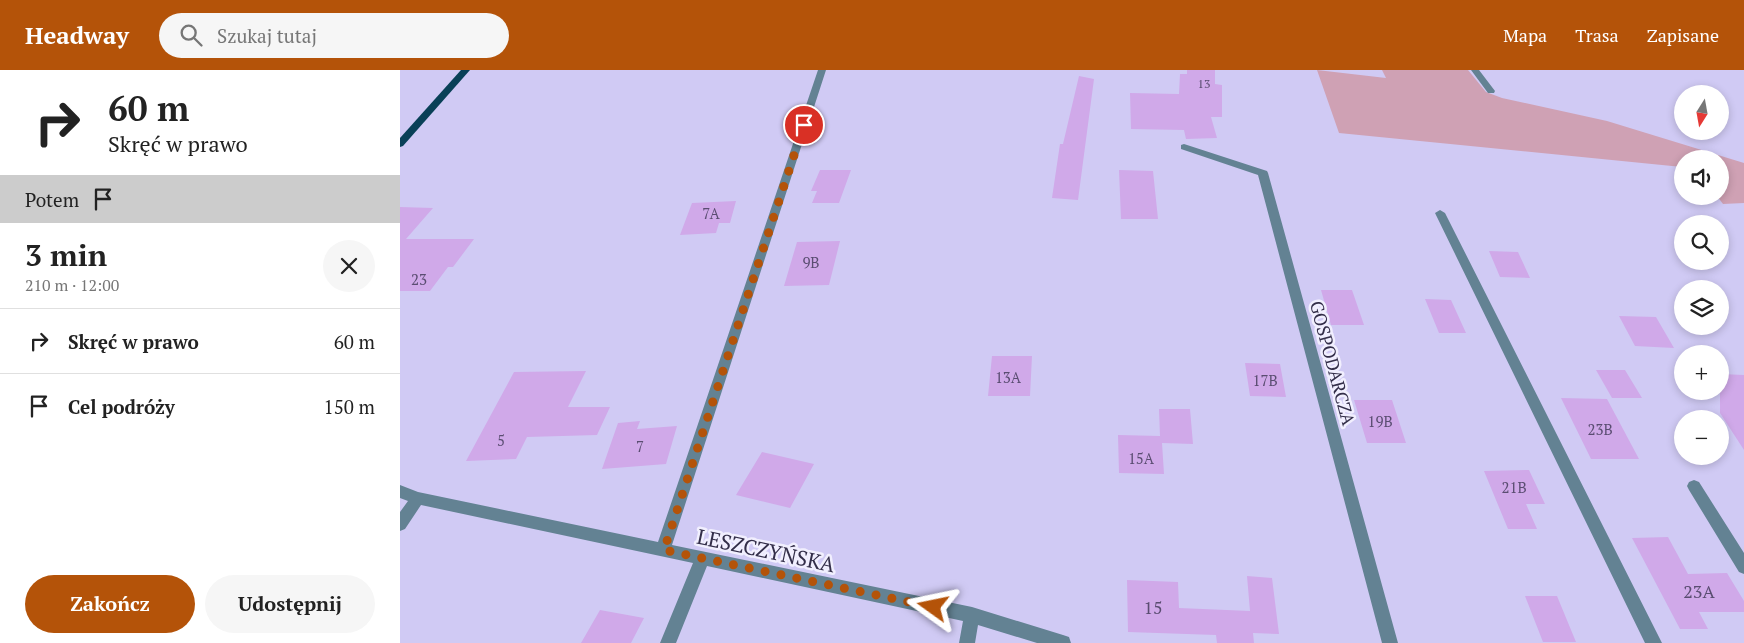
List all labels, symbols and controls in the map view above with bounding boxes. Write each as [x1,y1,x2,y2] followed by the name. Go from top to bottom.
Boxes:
[159,13,509,58] search box
[25,19,129,51] text: Headway
[177,21,205,49] icon: search
[217,23,317,48] text: Szukaj tutaj
[1503,23,1547,47] text: Mapa
[1575,23,1619,47] text: Trasa
[1647,23,1719,47] text: Zapisane
[1198,76,1210,91] house number: 13
[108,85,189,131] text: 60 m
[1674,85,1729,140] north arrow
[1674,85,1729,465] map controls
[25,90,90,155] icon: right
[783,104,825,146] pin
[790,111,818,139] icon: arrive
[108,129,248,158] text: Skręć w prawo
[1674,150,1729,205] button: sound
[89,185,117,213] icon: arrive
[25,187,79,212] text: Potem
[702,203,720,223] house number: 7A
[1674,215,1729,270] button: search
[25,235,107,275] text: 3 min
[323,240,375,292] button: close
[802,252,820,272] house number: 9B
[411,269,427,289] house number: 23
[25,274,119,296] text: 210 m · 12:00
[1674,280,1729,335] button: layers
[1305,298,1361,429] street label: GOSPODARCZA
[25,327,53,355] icon: right
[68,329,199,354] text: Skręć w prawo
[334,329,375,354] text: 60 m
[1674,345,1729,400] button: +
[995,367,1022,387] house number: 13A
[1252,370,1278,390] house number: 17B
[25,392,53,420] icon: arrive
[68,394,175,419] text: Cel podróży
[324,394,375,419] text: 150 m
[1674,410,1729,465] button: −
[1367,411,1393,431] house number: 19B
[1587,419,1613,439] house number: 23B
[497,430,505,450] house number: 5
[636,436,644,456] house number: 7
[1128,448,1155,468] house number: 15A
[1501,477,1527,497] house number: 21B
[695,522,838,578] street label: LESZCZYŃSKA
[25,575,195,633] button: Zakończ
[205,575,375,633] button: Udostępnij
[1683,579,1715,603] house number: 23A
[906,580,958,632] position arrow
[1143,595,1163,619] house number: 15

